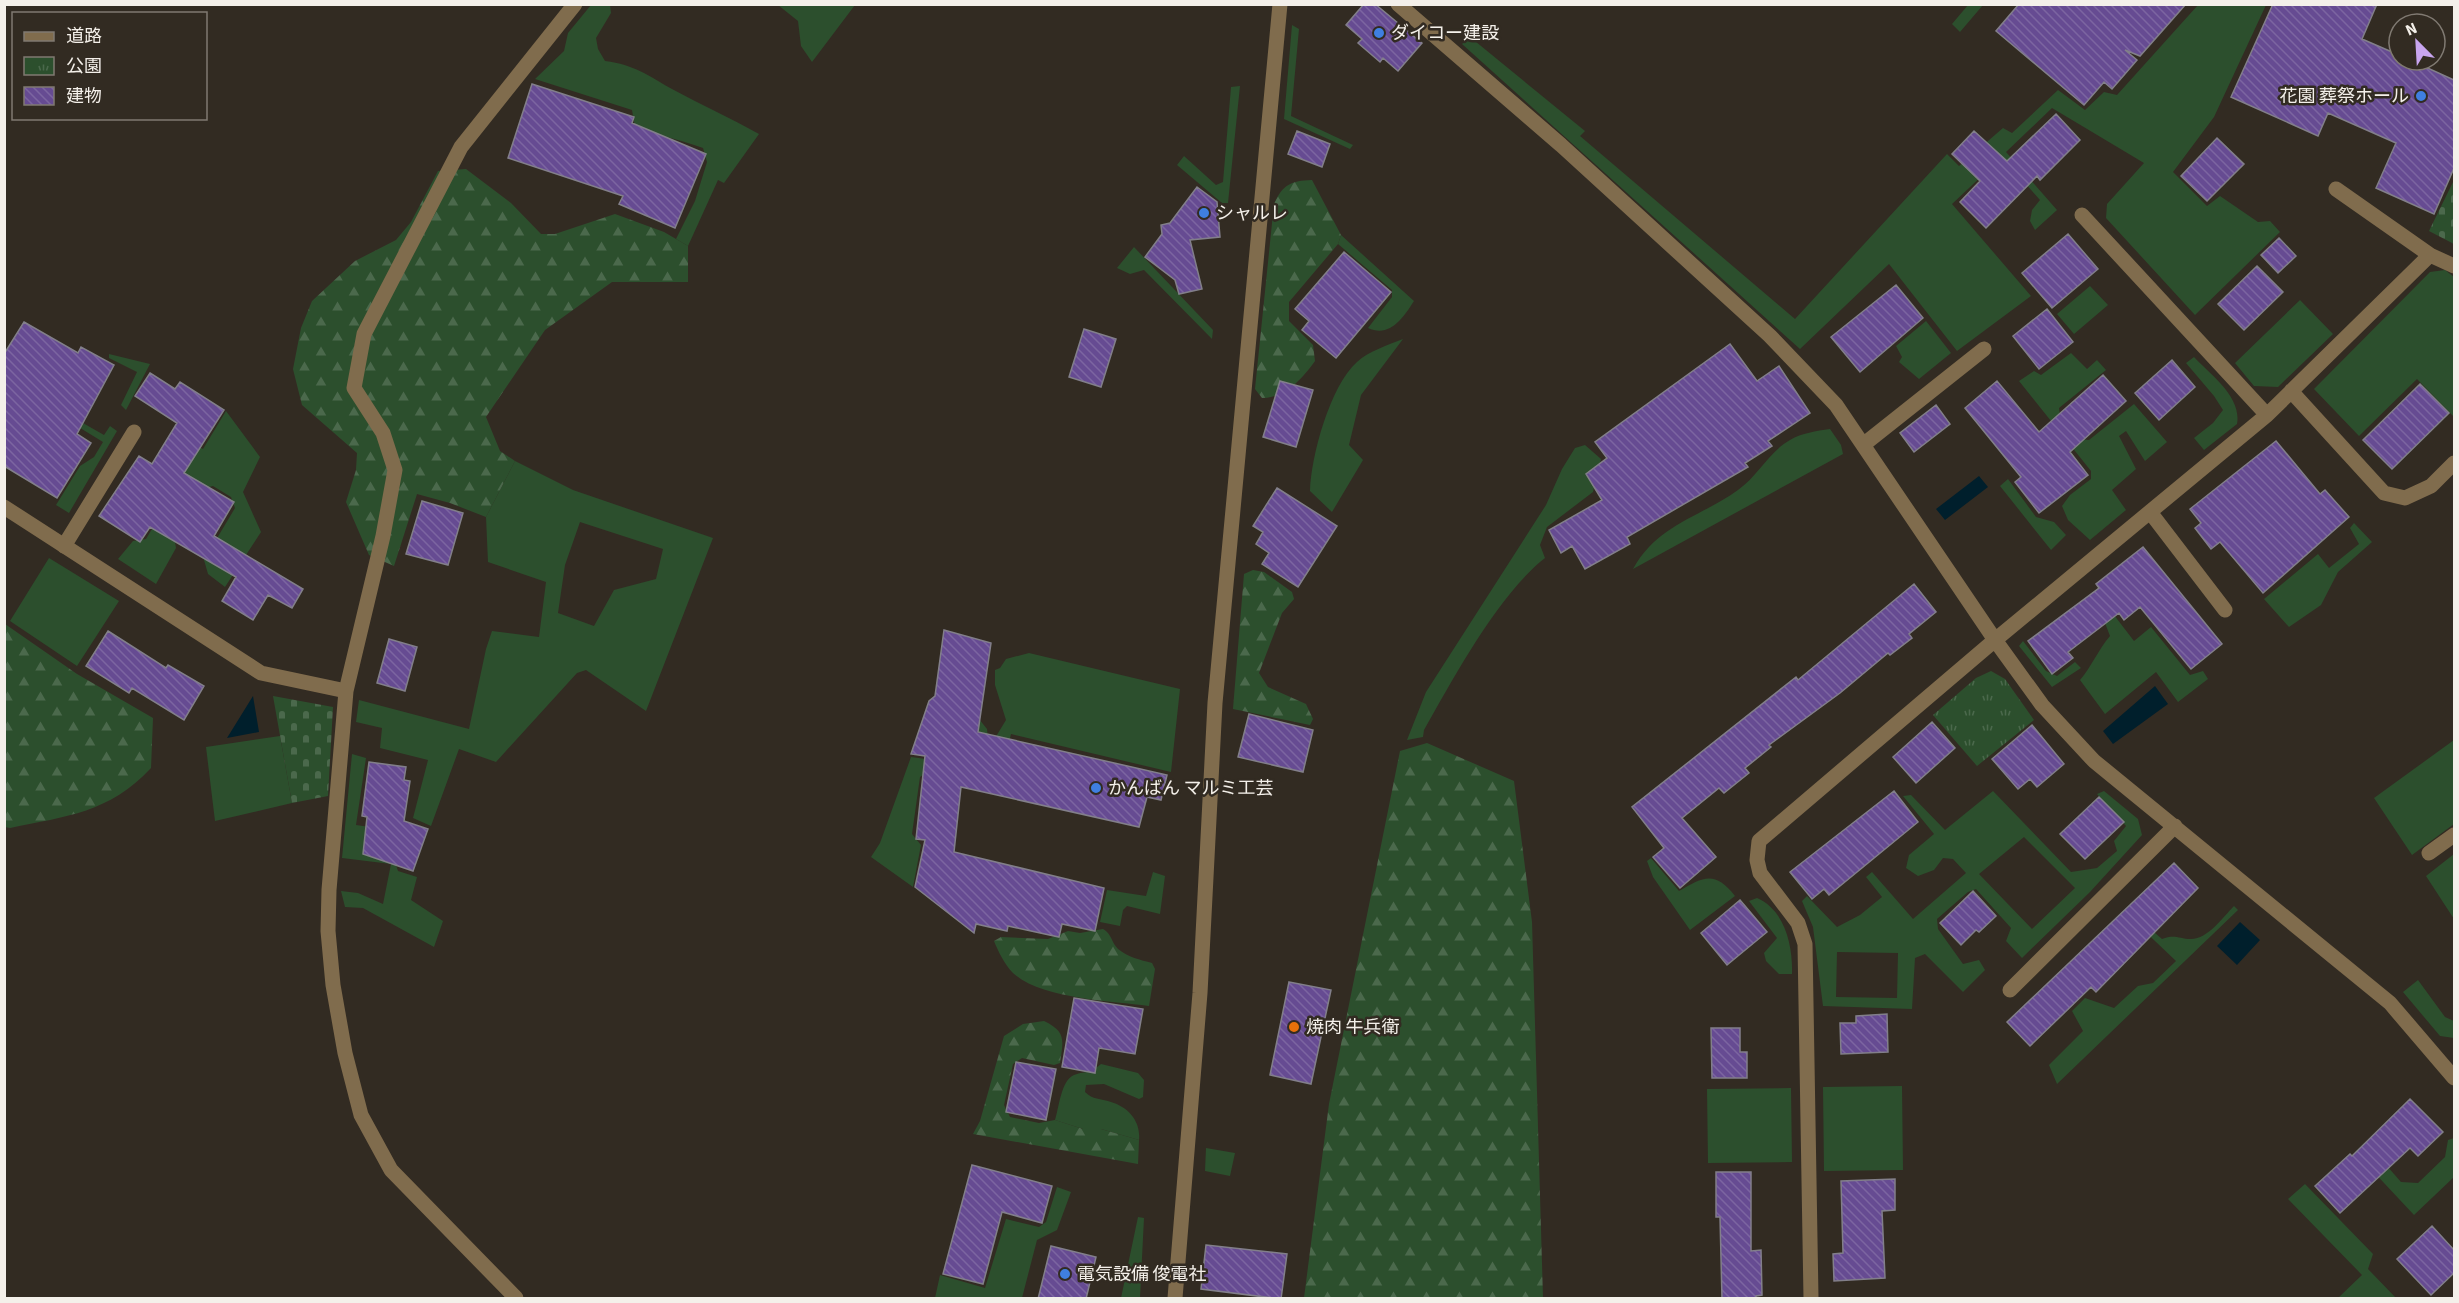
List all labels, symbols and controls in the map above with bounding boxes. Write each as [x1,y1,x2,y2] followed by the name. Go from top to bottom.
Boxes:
[12,12,207,120] legend
[2387,12,2447,72] north arrow
[2402,17,2421,41] text: N
[1391,21,1499,46] place label: ダイコー建設
[66,24,102,49] text: 道路
[1372,26,1386,40] marker: ダイコー建設
[66,54,102,79] text: 公園
[66,84,102,109] text: 建物
[2279,84,2409,109] place label: 花園 葬祭ホール
[2414,89,2428,103] marker: 花園 葬祭ホール
[1216,201,1288,226] place label: シャルレ
[1197,206,1211,220] marker: シャルレ
[1108,776,1274,801] place label: かんばん マルミ工芸
[1089,781,1103,795] marker: かんばん マルミ工芸
[1306,1015,1400,1040] place label: 焼肉 牛兵衛
[1287,1020,1301,1034] marker: 焼肉 牛兵衛
[1077,1262,1207,1287] place label: 電気設備 俊電社
[1058,1267,1072,1281] marker: 電気設備 俊電社

